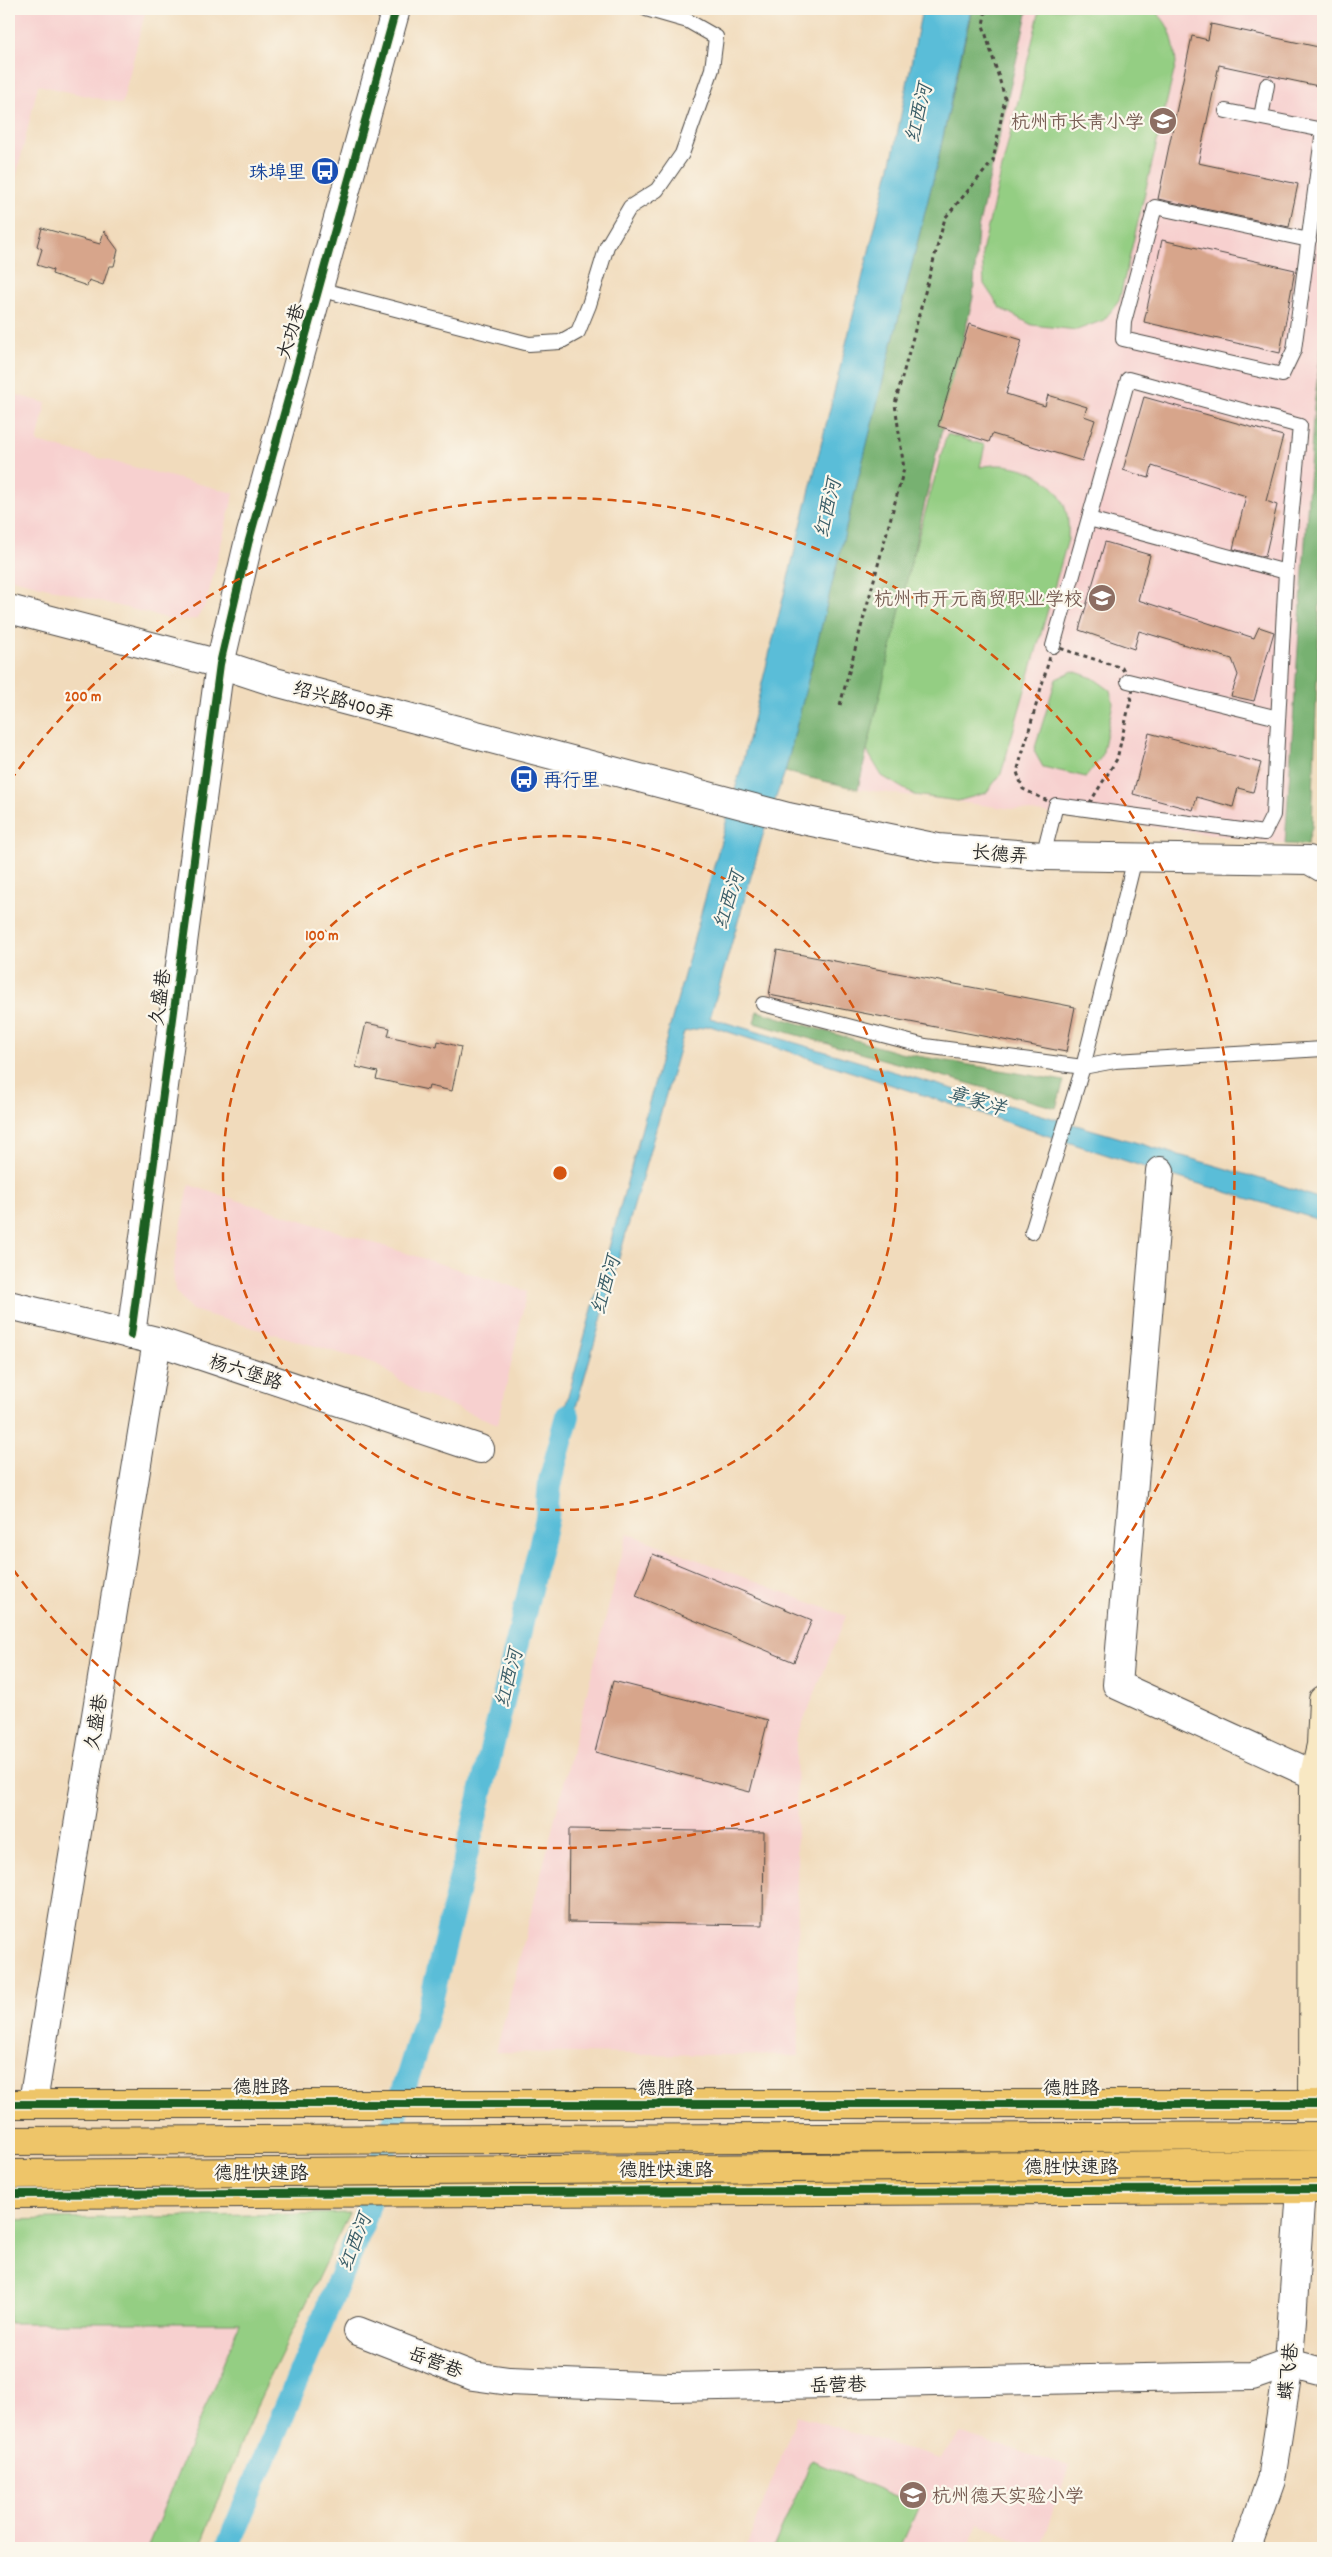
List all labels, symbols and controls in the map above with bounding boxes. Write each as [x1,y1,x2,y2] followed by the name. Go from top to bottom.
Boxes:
[901,78,942,146] water label: 红西河
[1148,106,1178,136] school or university icon: 杭州市长青小学
[1011,111,1144,138] place label: 杭州市长青小学
[310,156,340,186] bus stop icon: 珠埠里
[249,161,306,188] place label: 珠埠里
[273,301,314,363] street label: 大功巷
[810,473,851,541] water label: 红西河
[1087,583,1117,613] school or university icon: 杭州市开元商贸职业学校
[874,588,1083,615] place label: 杭州市开元商贸职业学校
[289,677,397,730] street label: 绍兴路400弄
[65,687,101,709] text: 200 m
[509,764,539,794] bus stop icon: 再行里
[543,769,600,796] place label: 再行里
[970,841,1029,872] street label: 长德弄
[708,865,754,934] water label: 红西河
[305,926,339,948] text: 100 m
[145,967,180,1028] street label: 久盛巷
[943,1081,1010,1125] water label: 章家洋
[551,1164,569,1182] centre of rings
[586,1250,630,1319] water label: 红西河
[205,1350,285,1399] street label: 杨六堡路
[490,1643,532,1711] water label: 红西河
[81,1692,116,1753] street label: 久盛巷
[232,2076,290,2103] street label: 德胜路
[637,2077,695,2104] street label: 德胜路
[1042,2077,1100,2104] street label: 德胜路
[1023,2156,1119,2183] street label: 德胜快速路
[618,2159,714,2186] street label: 德胜快速路
[213,2162,309,2189] street label: 德胜快速路
[333,2207,382,2276] water label: 红西河
[403,2341,466,2387] street label: 岳营巷
[1274,2341,1307,2401] street label: 蝶飞巷
[809,2374,867,2401] street label: 岳营巷
[898,2480,928,2510] school or university icon: 杭州德天实验小学
[932,2485,1084,2512] place label: 杭州德天实验小学

